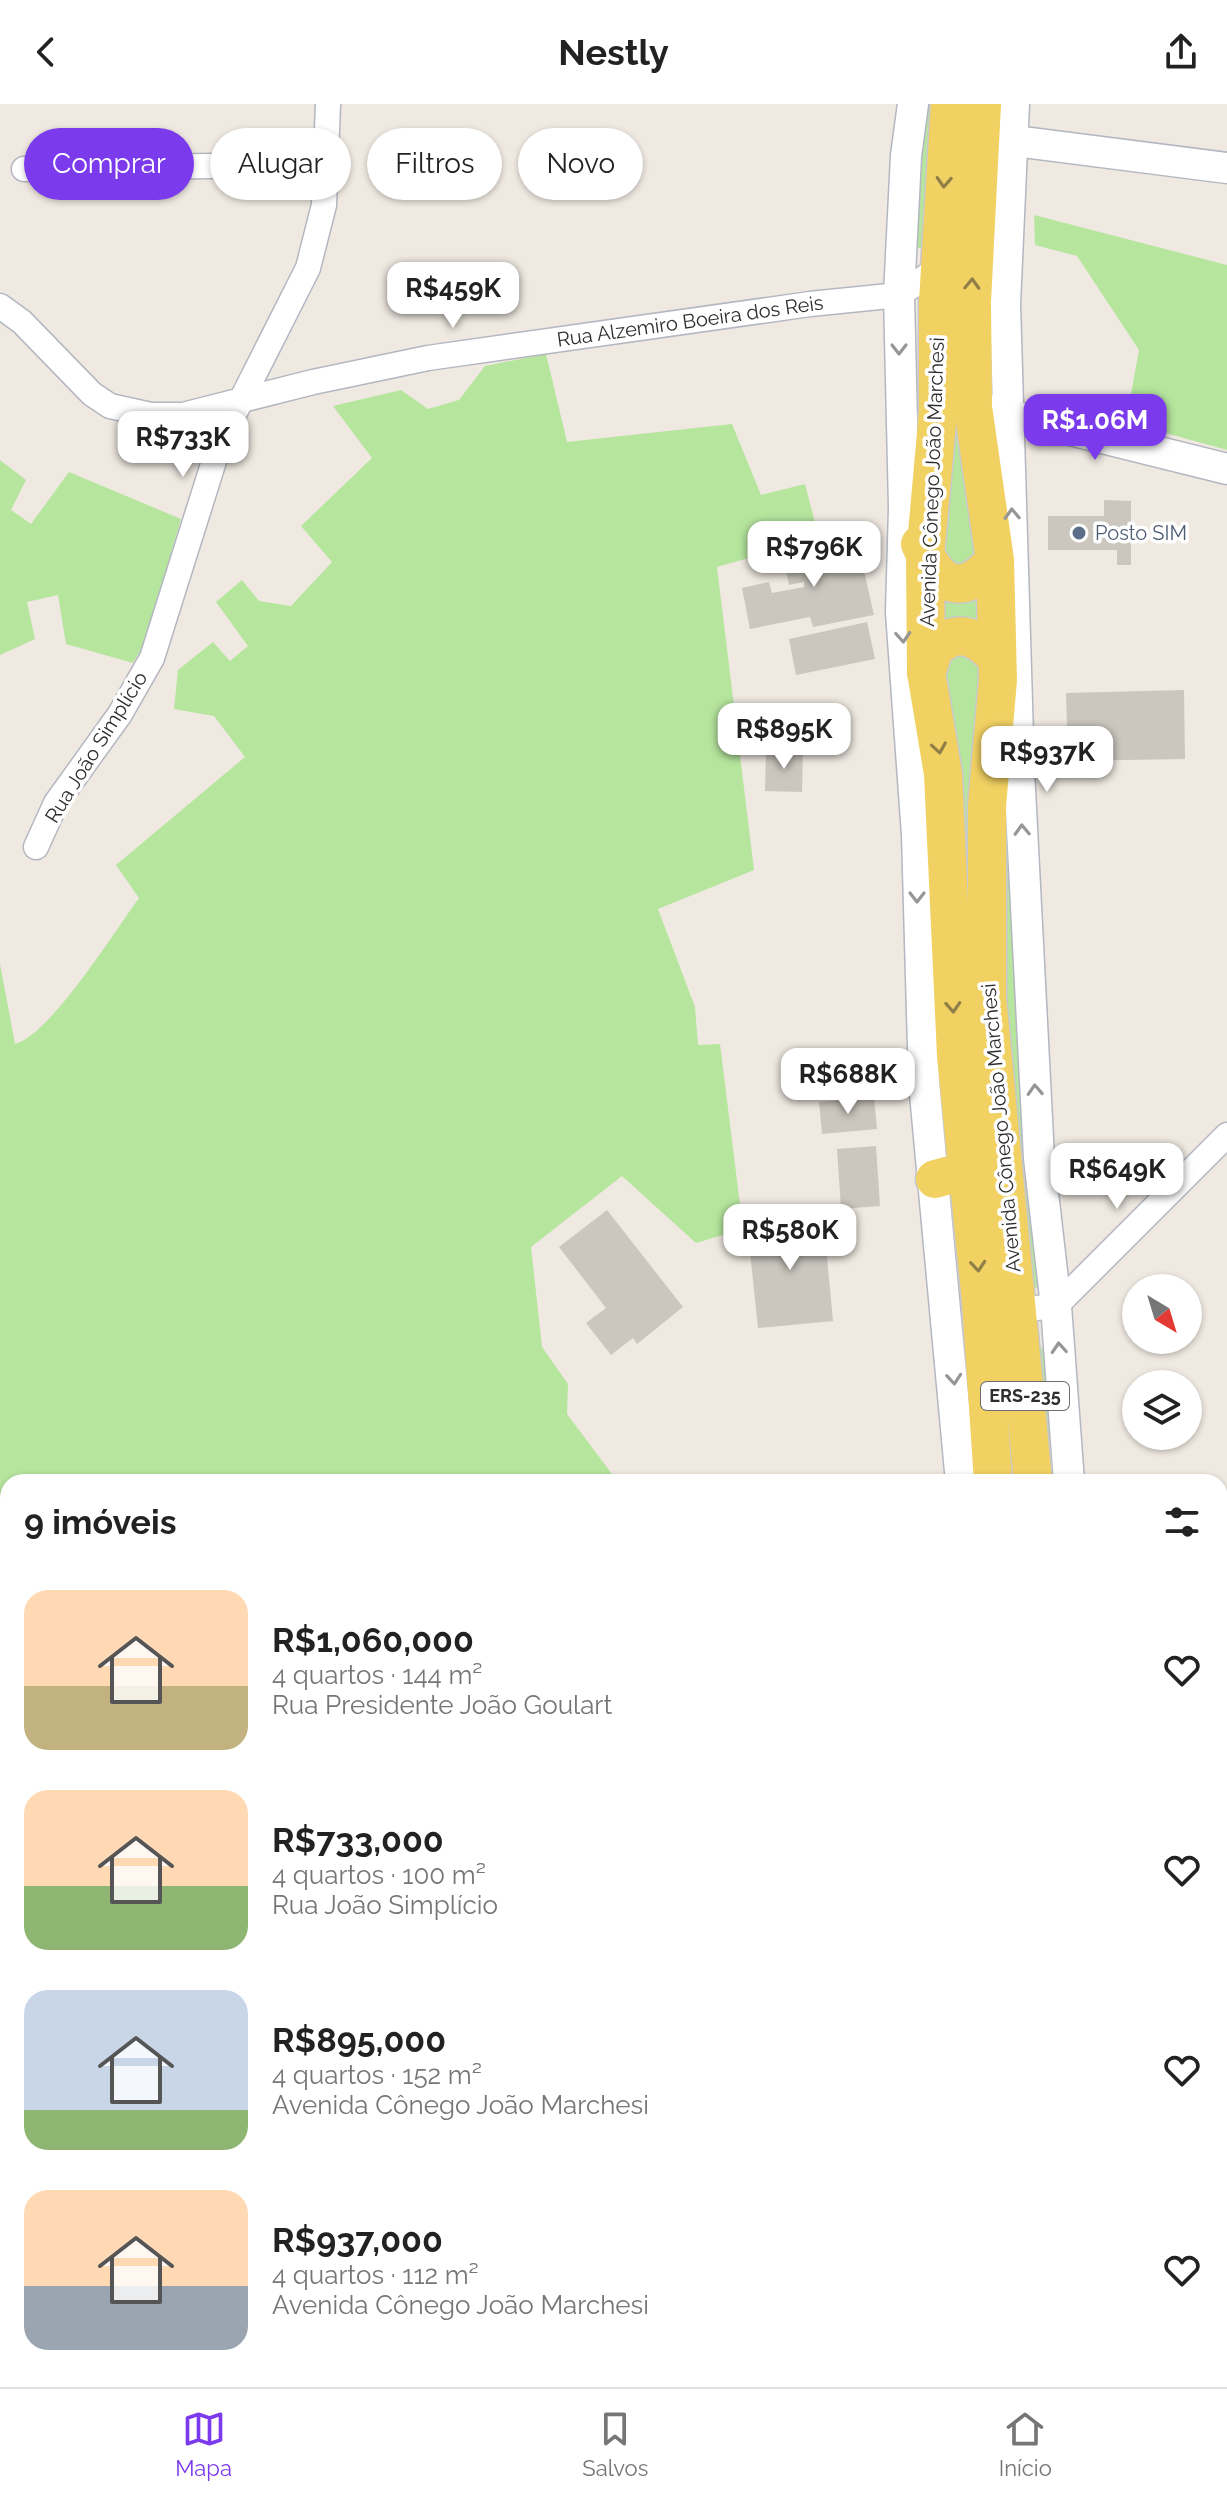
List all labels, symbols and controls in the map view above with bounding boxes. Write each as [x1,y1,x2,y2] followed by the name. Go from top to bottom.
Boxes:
[24,30,68,74] icon: back
[1159,30,1203,74] icon: share
[558,31,669,73] text: Nestly
[24,128,194,200] chip: Comprar
[210,128,351,200] chip: Alugar
[367,128,502,200] chip: Filtros
[518,128,643,200] chip: Novo
[935,176,952,189] one-way arrow
[388,262,518,330] pin: R$459K
[405,273,501,303] text: R$459K
[964,277,981,290] one-way arrow
[555,290,825,352] street label: Rua Alzemiro Boeira dos Reis
[915,337,949,627] street label: Avenida Cônego João Marchesi
[890,343,908,356] one-way arrow
[1021,394,1169,462] pin: R$1.06M
[1042,405,1148,435] text: R$1.06M
[118,411,248,479] pin: R$733K
[136,422,230,452] text: R$733K
[1003,507,1020,520] one-way arrow
[749,521,879,589] pin: R$796K
[1095,521,1187,545] place label: Posto SIM
[1070,524,1088,542] marker: Posto SIM
[766,532,862,562] text: R$796K
[894,631,911,644] one-way arrow
[40,667,152,827] street label: Rua João Simplício
[719,703,849,771] pin: R$895K
[736,714,832,744] text: R$895K
[982,726,1112,794] pin: R$937K
[999,737,1095,767] text: R$937K
[930,741,947,755] one-way arrow
[1013,823,1030,836] one-way arrow
[908,891,926,904] one-way arrow
[976,983,1026,1273] street label: Avenida Cônego João Marchesi
[945,1001,962,1014] one-way arrow
[783,1048,913,1116] pin: R$688K
[799,1059,897,1089] text: R$688K
[1027,1083,1044,1096] one-way arrow
[1052,1143,1182,1211] pin: R$649K
[1068,1154,1166,1184] text: R$649K
[725,1204,855,1272] pin: R$580K
[741,1215,839,1245] text: R$580K
[969,1260,986,1273] one-way arrow
[1122,1274,1202,1354] north arrow
[1122,1274,1202,1450] map controls
[1051,1341,1068,1354] one-way arrow
[1122,1370,1202,1450] button: layers
[945,1373,962,1386] one-way arrow
[981,1382,1069,1410] road number: ERS-235
[1160,1500,1204,1544] icon: filters
[24,1502,176,1542] text: 9 imóveis
[272,1620,474,1660] text: R$1,060,000
[88,1622,184,1718] icon: home
[1160,1648,1204,1692] icon: heart
[272,1660,482,1690] text: 4 quartos · 144 m²
[272,1690,612,1720] text: Rua Presidente João Goulart
[272,1820,444,1860] text: R$733,000
[88,1822,184,1918] icon: home
[1160,1848,1204,1892] icon: heart
[272,1860,486,1890] text: 4 quartos · 100 m²
[272,1890,498,1920] text: Rua João Simplício
[272,2020,446,2060] text: R$895,000
[88,2022,184,2118] icon: home
[1160,2048,1204,2092] icon: heart
[272,2060,482,2090] text: 4 quartos · 152 m²
[272,2090,649,2120] text: Avenida Cônego João Marchesi
[272,2220,443,2260] text: R$937,000
[88,2222,184,2318] icon: home
[1160,2248,1204,2292] icon: heart
[272,2260,479,2290] text: 4 quartos · 112 m²
[272,2290,649,2320] text: Avenida Cônego João Marchesi
[175,2407,232,2481] tab: Mapa
[582,2407,648,2481] tab: Salvos
[999,2407,1052,2481] tab: Início

